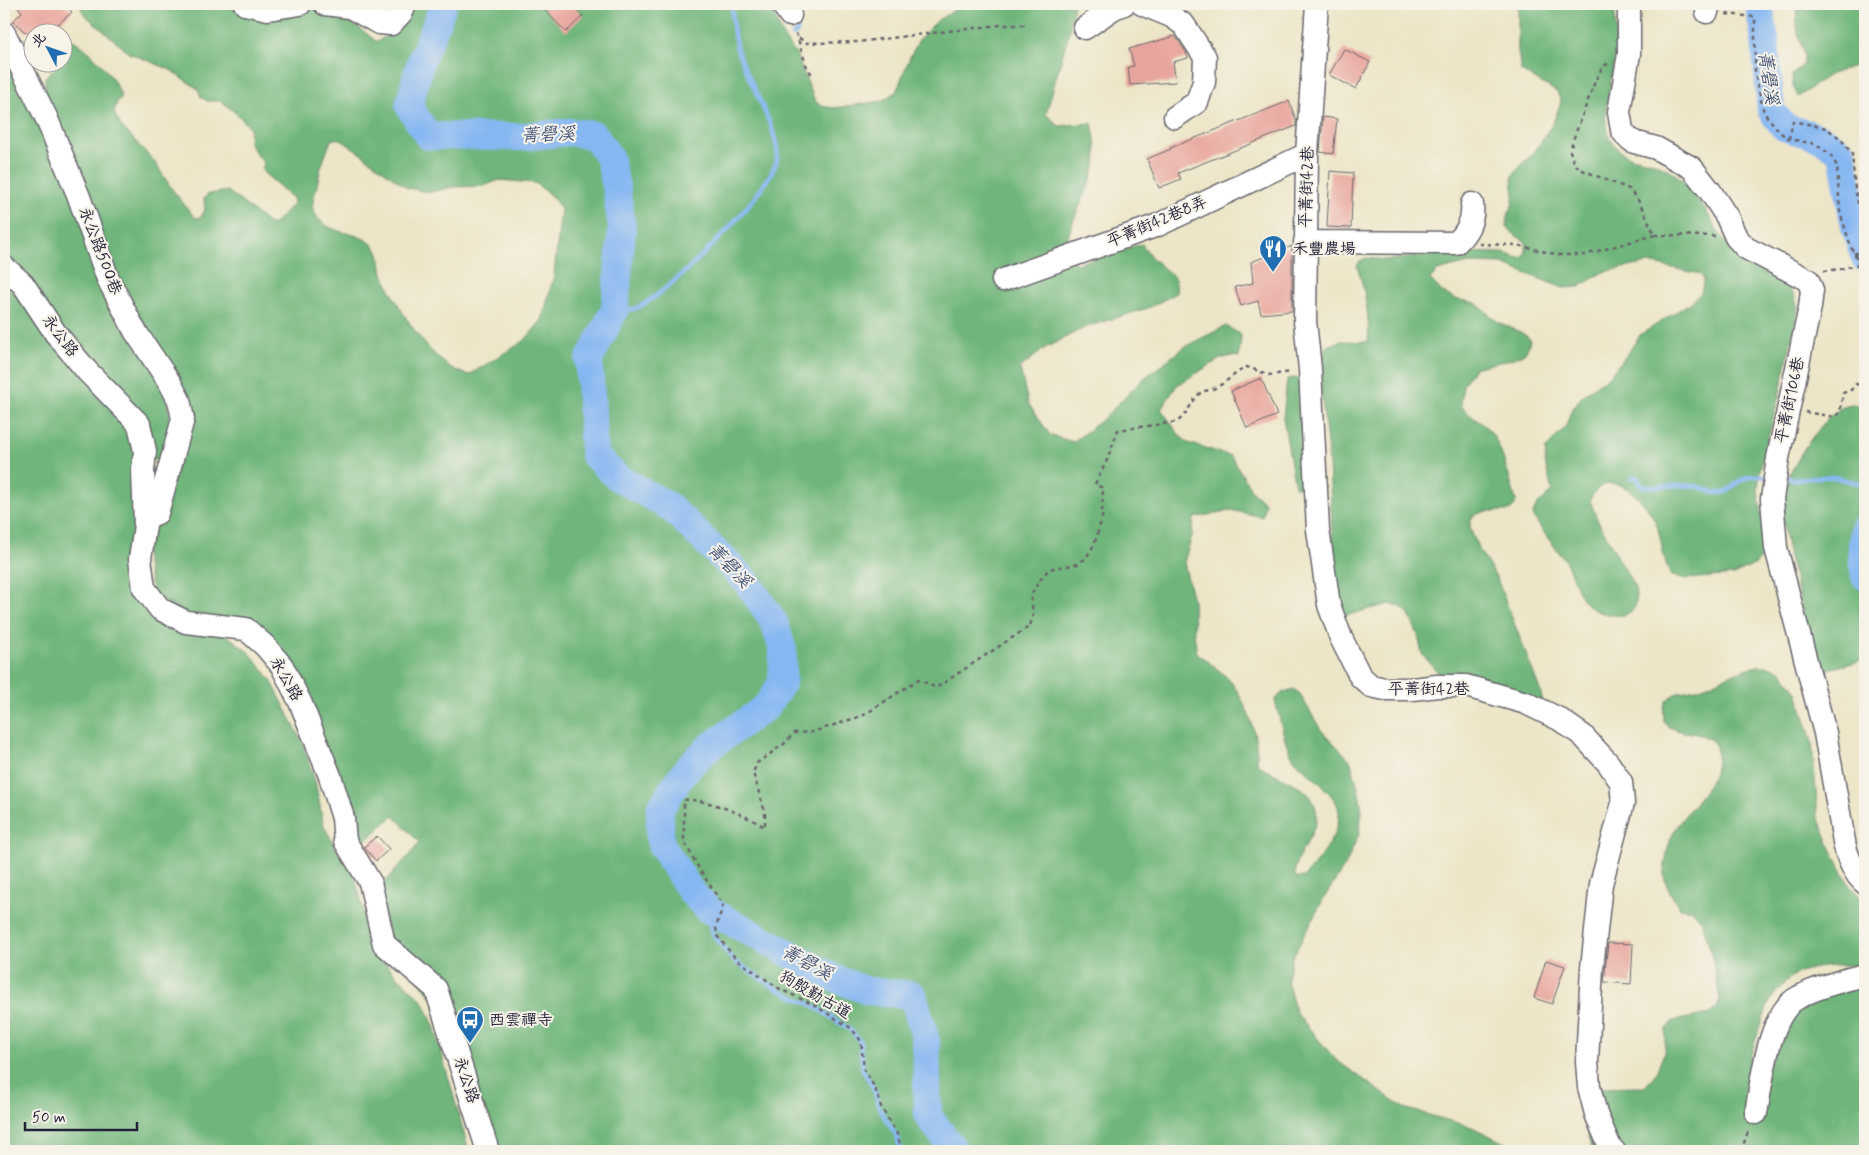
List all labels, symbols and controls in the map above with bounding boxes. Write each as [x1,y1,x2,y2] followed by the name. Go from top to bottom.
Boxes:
[22,22,72,72] north arrow
[28,29,50,51] text: 北
[1752,50,1784,107] water label: 菁礐溪
[521,122,576,148] water label: 菁礐溪
[1295,146,1319,228] street label: 平菁街42巷
[1104,191,1210,253] street label: 平菁街42巷8弄
[74,204,126,298] street label: 永公路500巷
[1258,234,1288,273] restaurant icon: 禾豐農場
[1292,239,1356,260] place label: 禾豐農場
[37,311,83,361] street label: 永公路
[1771,355,1809,445] street label: 平菁街106巷
[702,538,757,594] water label: 菁礐溪
[265,653,307,705] street label: 永公路
[1388,679,1470,700] street label: 平菁街42巷
[778,940,837,987] water label: 菁礐溪
[775,966,855,1024] street label: 狗殷勤古道
[455,1005,485,1044] bus stop icon: 西雲禪寺
[489,1010,553,1031] place label: 西雲禪寺
[449,1054,483,1106] street label: 永公路
[25,1100,138,1132] scale bar
[32,1108,66,1128] text: 50 m

